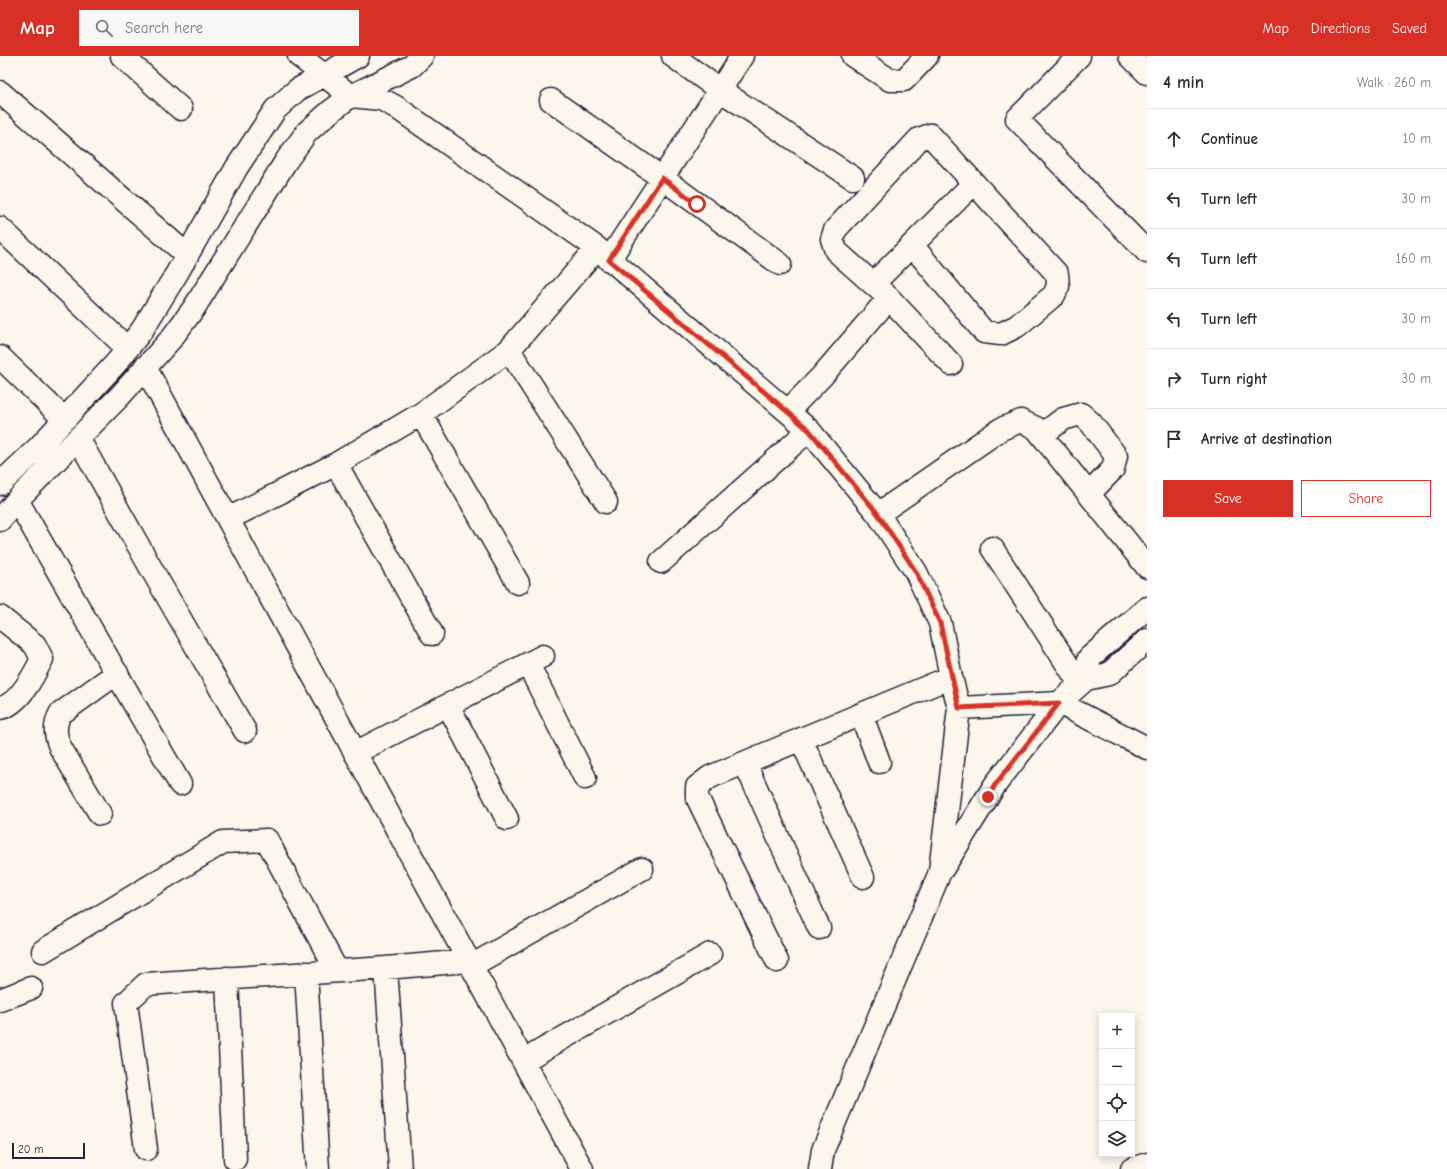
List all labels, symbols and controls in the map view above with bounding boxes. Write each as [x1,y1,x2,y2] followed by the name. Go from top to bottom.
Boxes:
[79,10,359,46] search box
[20,17,55,39] text: Map
[93,17,115,39] icon: search
[125,19,203,37] text: Search here
[1262,20,1289,37] text: Map
[1311,20,1370,37] text: Directions
[1392,20,1427,37] text: Saved
[1163,73,1204,92] text: 4 min
[1357,75,1431,90] text: Walk · 260 m
[1163,128,1185,150] icon: ahead
[1201,130,1258,148] text: Continue
[1403,131,1431,146] text: 10 m
[1163,188,1185,210] icon: left
[1201,190,1257,208] text: Turn left
[1401,191,1431,206] text: 30 m
[688,195,706,213] route start
[1163,248,1185,270] icon: left
[1201,250,1257,268] text: Turn left
[1396,251,1431,266] text: 160 m
[1163,308,1185,330] icon: left
[1201,310,1257,328] text: Turn left
[1401,311,1431,326] text: 30 m
[1163,368,1185,390] icon: right
[1201,370,1267,388] text: Turn right
[1401,371,1431,386] text: 30 m
[1163,428,1185,450] icon: arrive
[1201,430,1332,448] text: Arrive at destination
[1163,480,1293,517] button: Save
[1301,480,1431,517] button: Share
[979,788,997,806] route end
[1099,1013,1135,1157] map controls
[1099,1013,1135,1049] button: +
[1099,1049,1135,1085] button: −
[1099,1085,1135,1121] button: locate
[1099,1121,1135,1157] button: layers
[12,1141,85,1160] scale bar
[18,1143,43,1156] text: 20 m

